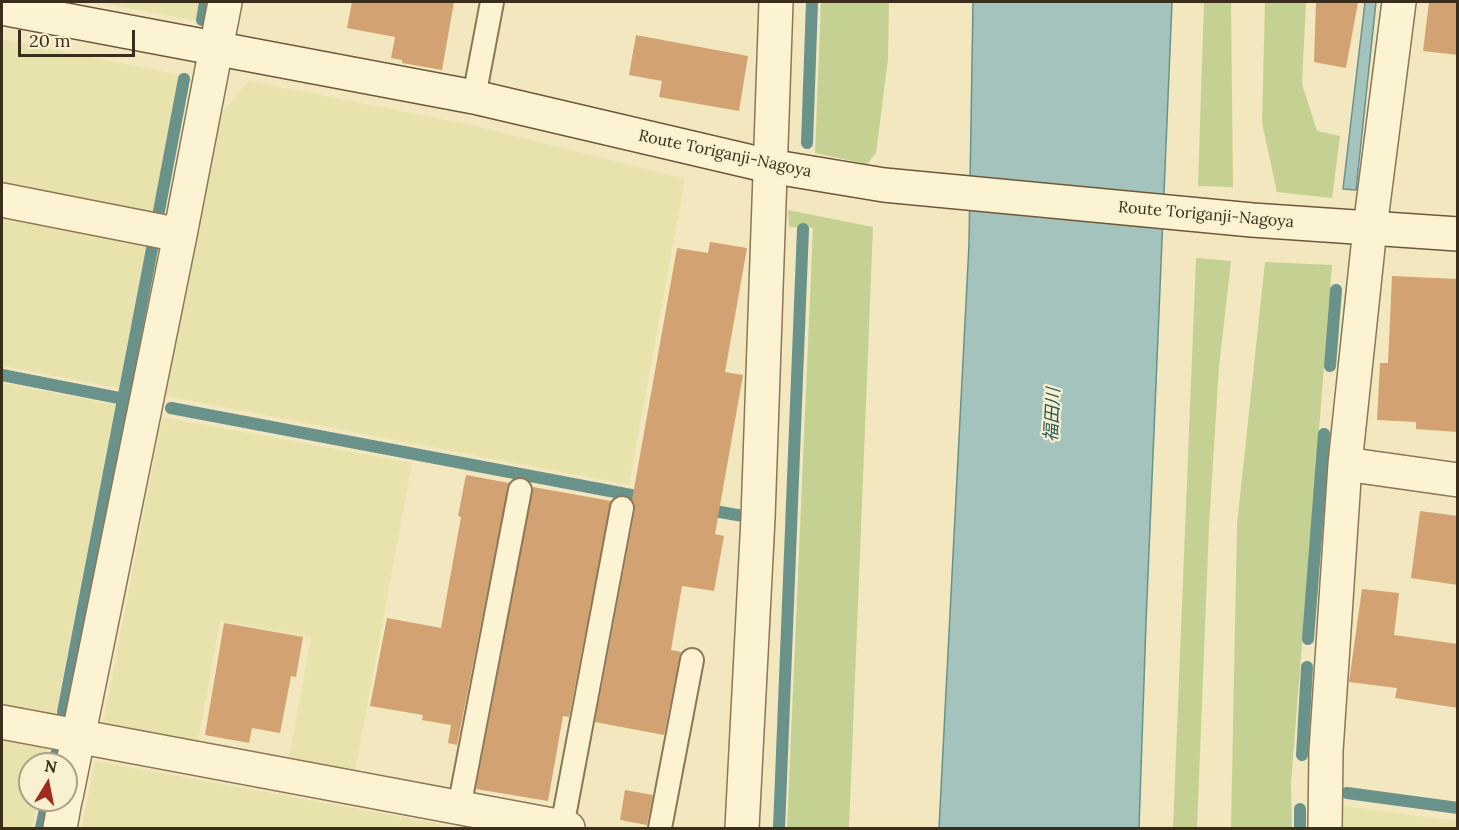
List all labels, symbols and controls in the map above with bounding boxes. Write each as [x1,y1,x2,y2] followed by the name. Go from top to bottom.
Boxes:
[21,18,138,56] scale bar
[29,29,71,52] text: 20 m
[637,126,813,182] street label: Route Toriganji-Nagoya
[1117,198,1295,232] street label: Route Toriganji-Nagoya
[1041,387,1065,443] water label: 福田川
[18,752,78,812] north arrow
[43,755,59,777] text: N

